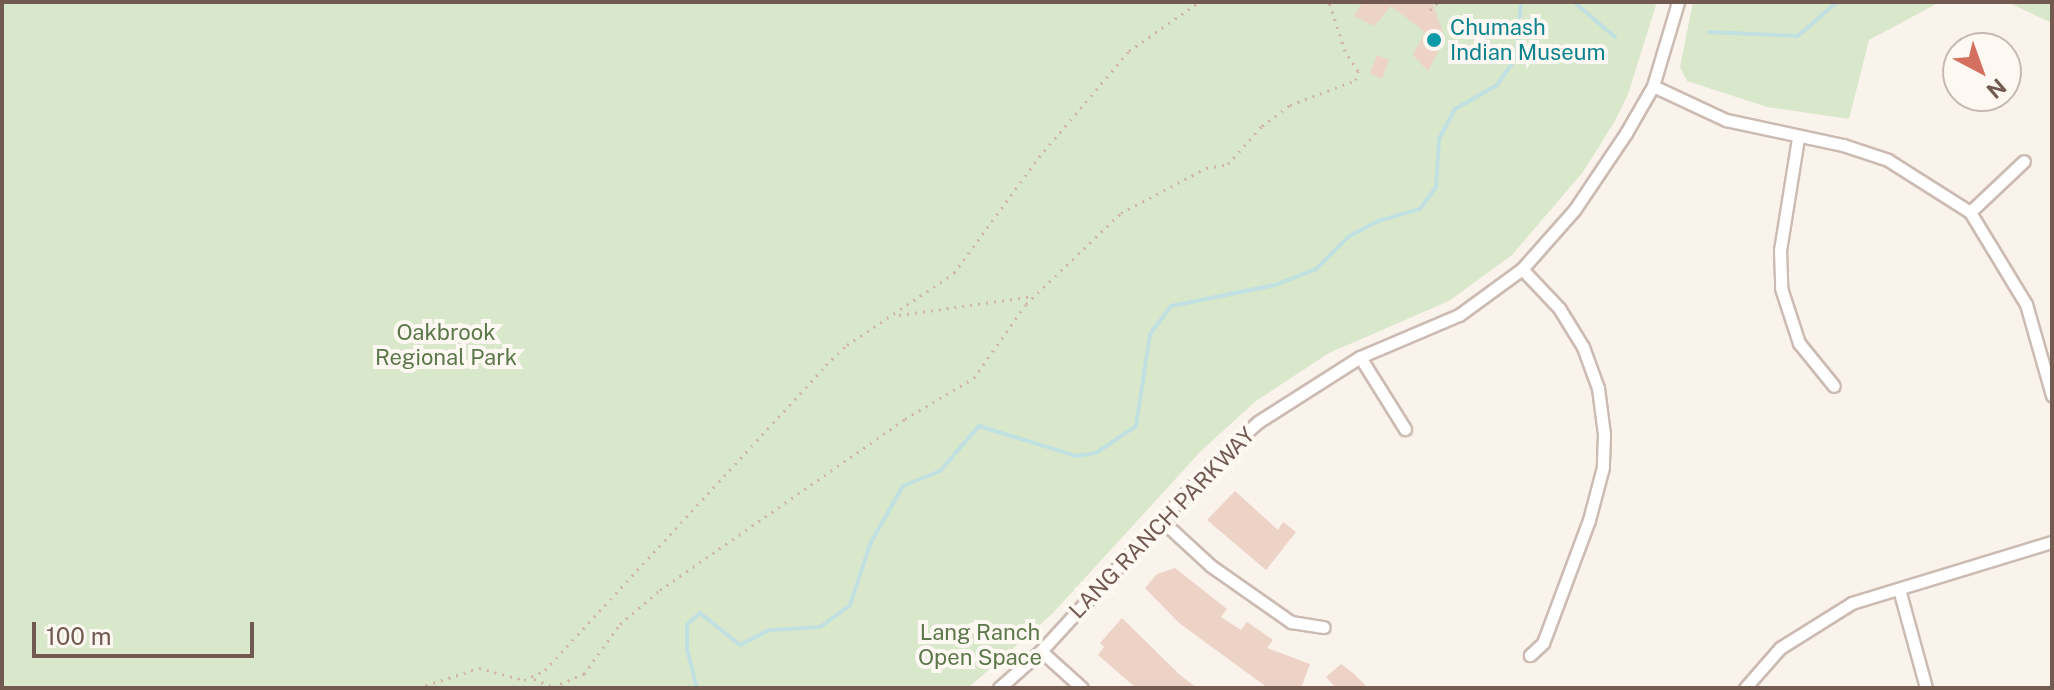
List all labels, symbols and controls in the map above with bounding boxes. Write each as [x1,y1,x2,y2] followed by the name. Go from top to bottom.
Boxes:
[1450,14,1606,66] place label: Chumash Indian Museum
[1425,31,1443,49] marker: Chumash Indian Museum
[1942,32,2022,112] north arrow
[1981,73,2011,104] text: N
[375,319,517,370] park label: Oakbrook Regional Park
[1064,422,1260,624] street label: LANG RANCH PARKWAY
[36,606,258,656] scale bar
[918,619,1042,670] park label: Lang Ranch Open Space
[46,622,112,650] text: 100 m

